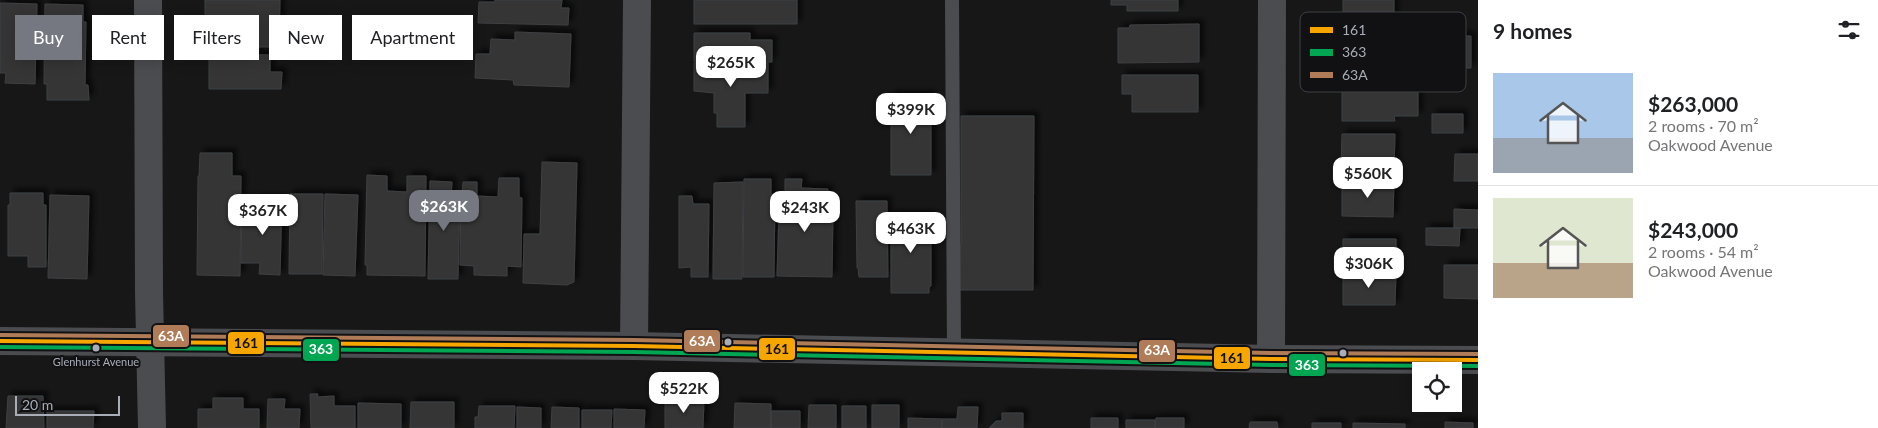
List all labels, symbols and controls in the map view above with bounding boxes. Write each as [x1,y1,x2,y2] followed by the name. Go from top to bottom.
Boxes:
[1300,12,1466,92] legend
[15,15,82,60] chip: Buy
[92,15,164,60] chip: Rent
[174,15,259,60] chip: Filters
[269,15,342,60] chip: New
[352,15,473,60] chip: Apartment
[1835,16,1863,44] icon: filters
[1493,18,1572,43] text: 9 homes
[1342,21,1366,38] text: 161
[1342,43,1366,60] text: 363
[696,46,766,88] pin: $265K
[707,52,755,71] text: $265K
[1342,66,1368,83] text: 63A
[1648,91,1738,116] text: $263,000
[876,92,946,135] pin: $399K
[1533,93,1593,153] icon: home
[887,99,935,118] text: $399K
[1648,116,1759,135] text: 2 rooms · 70 m²
[1648,135,1773,154] text: Oakwood Avenue
[1333,156,1403,199] pin: $560K
[1344,163,1392,182] text: $560K
[409,190,479,232] pin: $263K
[770,190,840,233] pin: $243K
[228,194,298,236] pin: $367K
[420,196,468,215] text: $263K
[781,197,829,216] text: $243K
[239,200,287,219] text: $367K
[876,212,946,254] pin: $463K
[1648,217,1738,242] text: $243,000
[887,218,935,237] text: $463K
[1533,218,1593,278] icon: home
[1648,242,1759,261] text: 2 rooms · 54 m²
[1334,246,1404,289] pin: $306K
[1345,253,1393,272] text: $306K
[1648,261,1773,280] text: Oakwood Avenue
[152,324,190,348] line badge: 63A
[158,327,184,344] text: 63A
[683,329,721,353] line badge: 63A
[227,331,265,355] line badge: 161
[689,332,715,349] text: 63A
[234,334,258,351] text: 161
[723,337,733,347] unlabelled marker
[758,337,796,361] line badge: 161
[302,338,340,362] line badge: 363
[1138,339,1176,363] line badge: 63A
[309,340,333,357] text: 363
[765,340,789,357] text: 161
[1144,341,1170,358] text: 63A
[91,343,101,353] marker: Glenhurst Avenue
[1213,346,1251,370] line badge: 161
[1338,348,1348,358] unlabelled marker
[1220,349,1244,366] text: 161
[1288,353,1326,377] line badge: 363
[53,355,139,368] place label: Glenhurst Avenue
[1295,356,1319,373] text: 363
[1412,362,1462,412] map controls
[1412,362,1462,412] button: locate
[649,372,719,414] pin: $522K
[660,378,708,397] text: $522K
[15,393,120,416] scale bar
[22,396,53,413] text: 20 m

